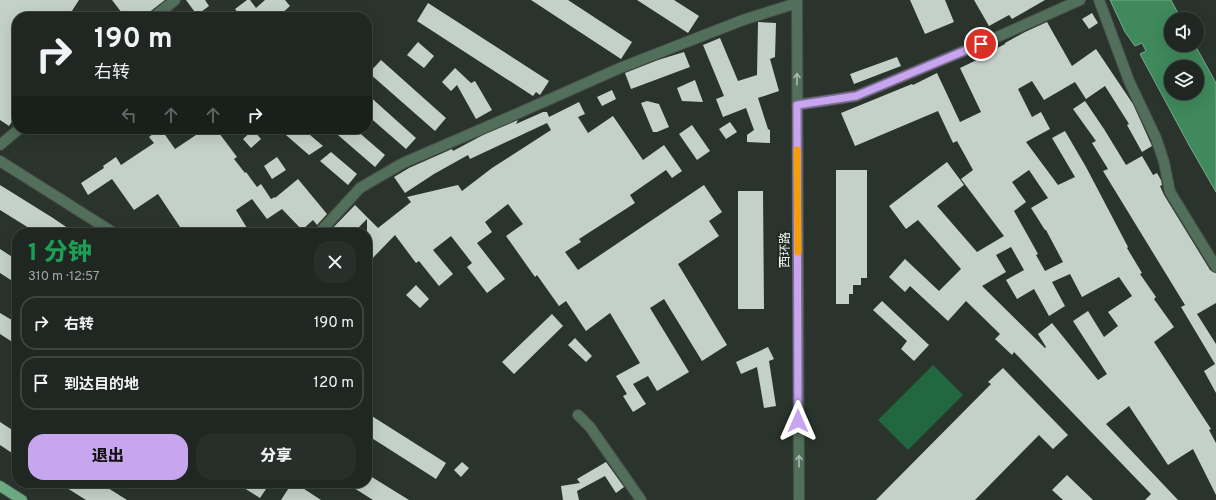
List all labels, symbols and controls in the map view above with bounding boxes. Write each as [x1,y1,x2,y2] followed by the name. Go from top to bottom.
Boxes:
[1164,12,1204,100] map controls
[1164,12,1204,52] button: sound
[94,22,172,58] text: 190 m
[964,27,998,61] pin
[28,28,80,80] icon: right
[970,33,992,55] icon: arrive
[1164,60,1204,100] button: layers
[94,62,130,85] text: 右转
[793,73,801,86] one-way arrow
[118,104,140,126] icon: left
[160,104,182,126] icon: ahead
[202,104,224,126] icon: ahead
[244,104,266,126] icon: right
[778,232,794,268] street label: 西环路
[28,239,92,269] text: 1 分钟
[314,241,356,283] button: close
[28,269,100,285] text: 310 m · 12:57
[30,312,52,334] icon: right
[314,314,354,333] text: 190 m
[64,316,94,335] text: 右转
[30,372,52,394] icon: arrive
[313,374,354,393] text: 120 m
[64,376,139,395] text: 到达目的地
[777,400,819,442] position arrow
[28,434,188,480] button: 退出
[196,434,356,480] button: 分享
[795,455,803,468] one-way arrow

